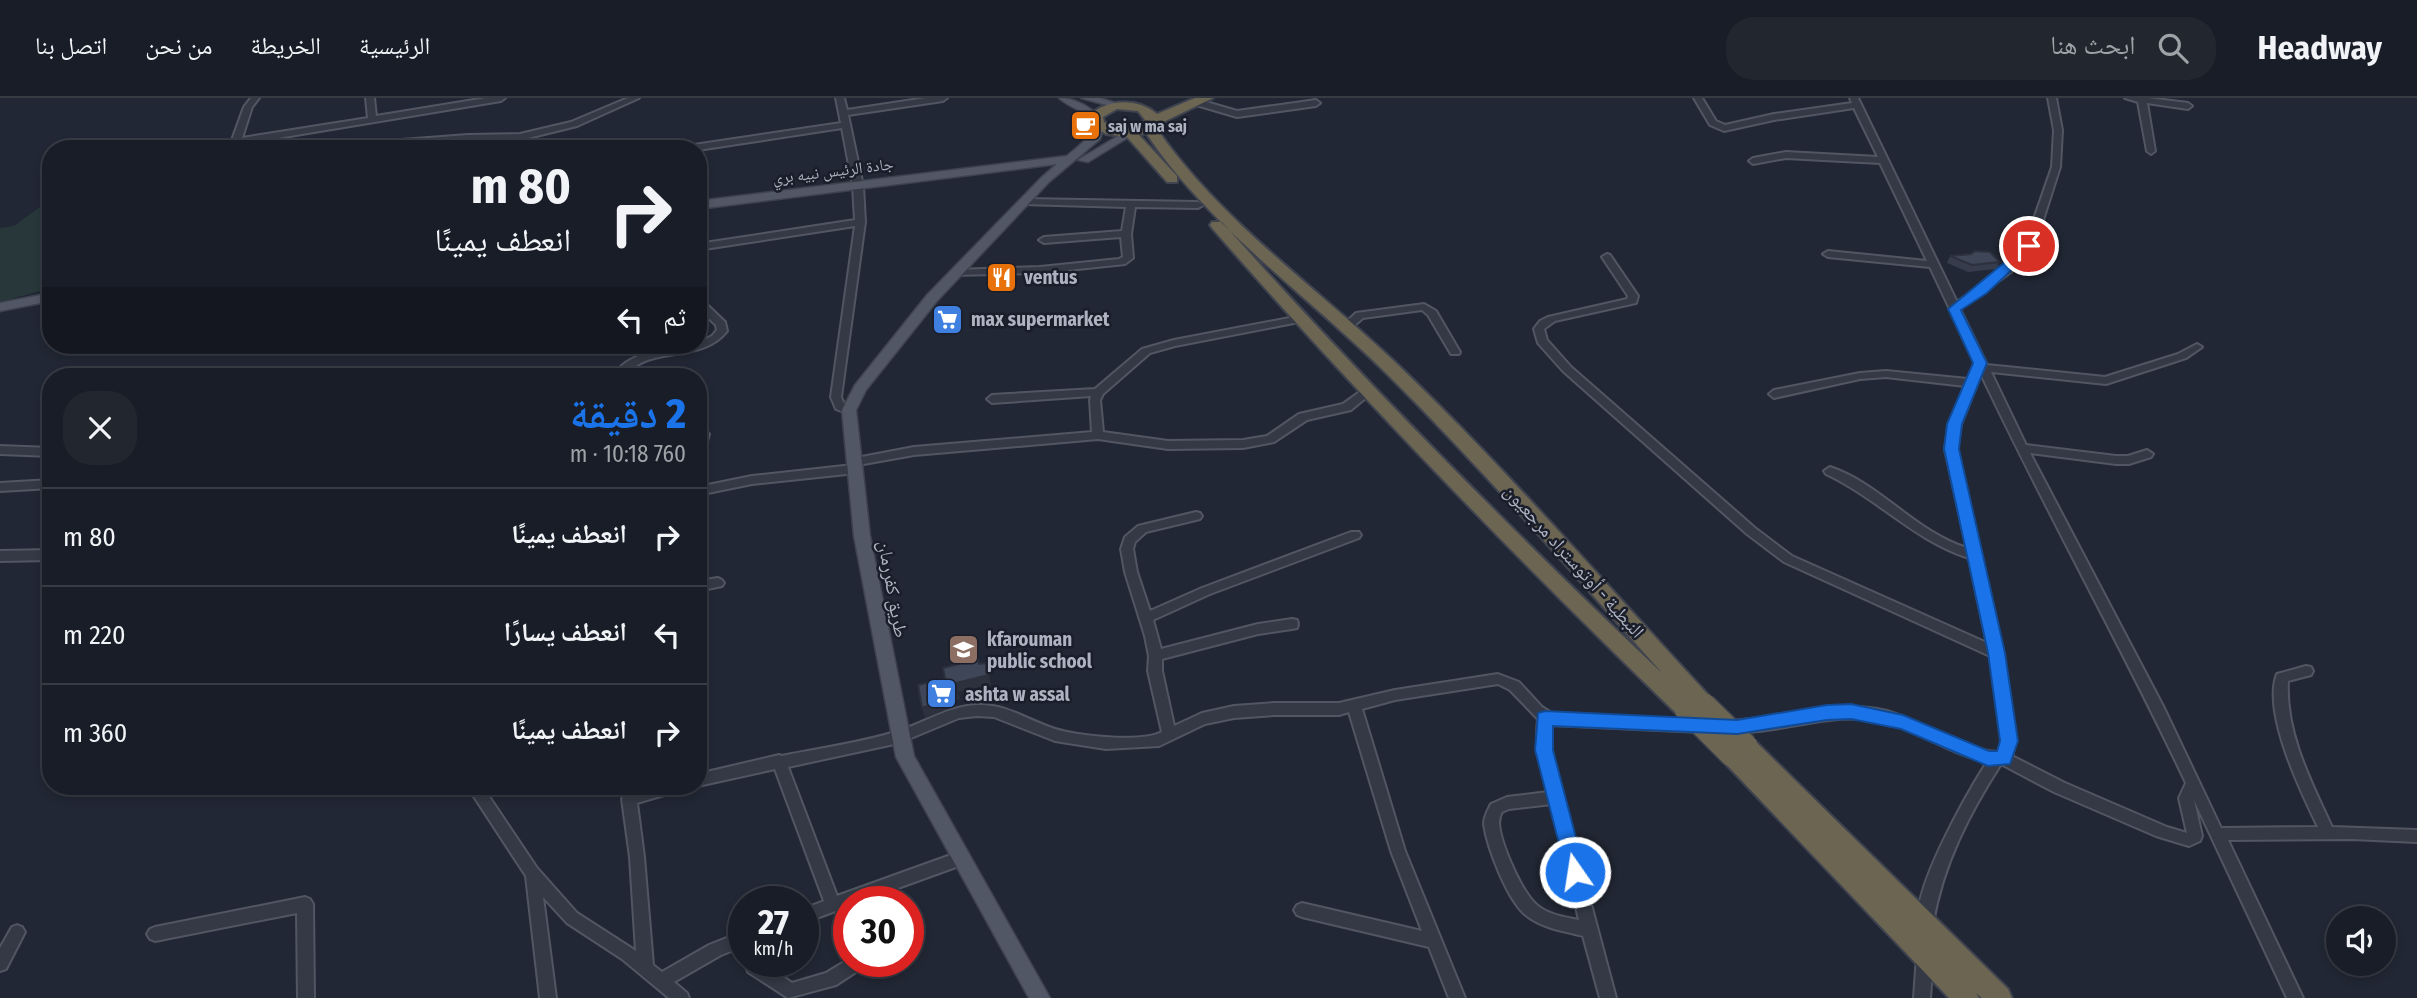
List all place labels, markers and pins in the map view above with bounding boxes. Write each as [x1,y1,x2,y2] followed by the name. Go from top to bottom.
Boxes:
[1068,109,1102,143] cafe icon: saj w ma saj
[1108,117,1187,136] place label: saj w ma saj
[1999,216,2059,276] pin
[984,260,1018,294] restaurant icon: ventus
[1023,266,1078,289] place label: ventus
[931,302,965,336] supermarket icon: max supermarket
[971,308,1110,331] place label: max supermarket
[987,628,1093,673] place label: kfarouman public school
[947,633,981,667] school or university icon: kfarouman public school
[925,677,959,711] supermarket icon: ashta w assal
[965,683,1071,706] place label: ashta w assal

